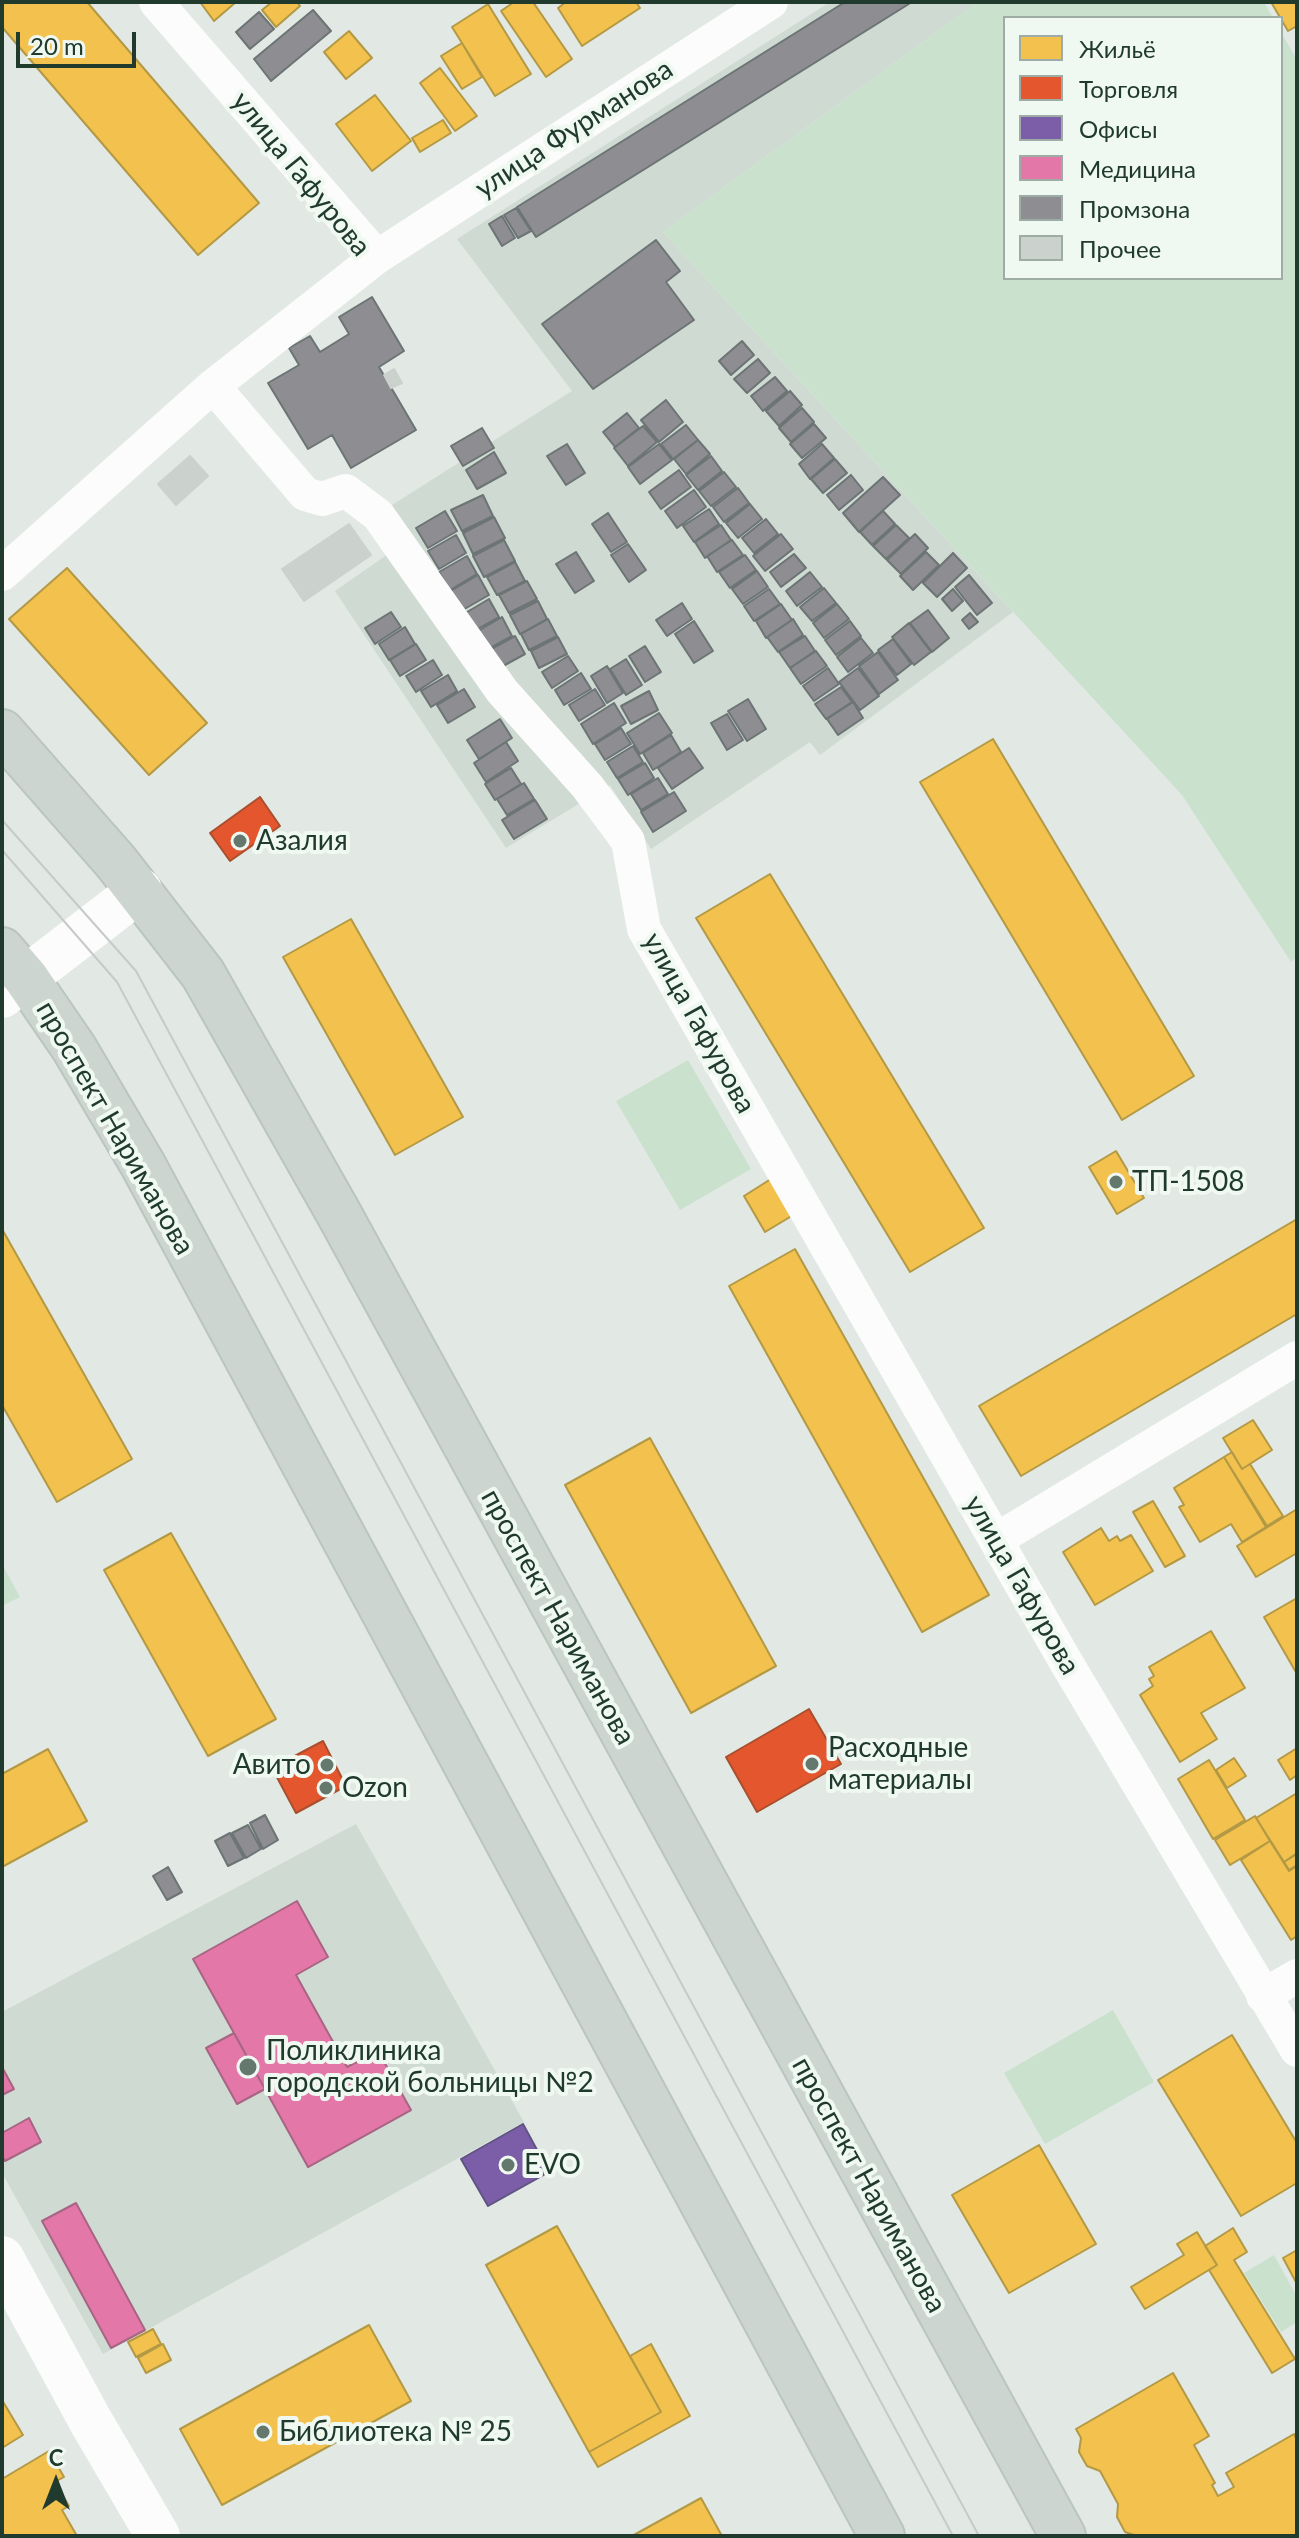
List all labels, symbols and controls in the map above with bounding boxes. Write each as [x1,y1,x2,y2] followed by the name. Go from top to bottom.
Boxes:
[20,16,140,66] scale bar
[1003,16,1283,280] legend
[30,31,84,60] text: 20 m
[1079,34,1156,63] text: Жильё
[469,53,679,205] street label: улица Фурманова
[1079,74,1178,103] text: Торговля
[225,85,377,263] street label: улица Гафурова
[1079,114,1158,143] text: Офисы
[1079,154,1196,183] text: Медицина
[1079,194,1190,223] text: Промзона
[1079,234,1161,263] text: Прочее
[256,824,348,858] place label: Азалия
[231,832,249,850] marker: Азалия
[635,927,763,1119] street label: улица Гафурова
[29,995,201,1261] street label: проспект Нариманова
[1132,1165,1244,1199] place label: ТП-1508
[1107,1173,1125,1191] marker: ТП-1508
[474,1483,642,1751] street label: проспект Нариманова
[957,1489,1087,1681] street label: улица Гафурова
[828,1731,972,1797] place label: Расходные материалы
[233,1748,311,1782] place label: Авито
[803,1755,821,1773] marker: Расходные материалы
[318,1756,336,1774] marker: Авито
[342,1771,408,1805] place label: Ozon
[317,1779,335,1797] marker: Ozon
[266,2034,594,2100] place label: Поликлиника городской больницы №2
[785,2051,953,2319] street label: проспект Нариманова
[237,2056,259,2078] marker: Поликлиника городской больницы №2
[524,2148,581,2182] place label: EVO
[499,2156,517,2174] marker: EVO
[279,2415,512,2449] place label: Библиотека № 25
[254,2423,272,2441] marker: Библиотека № 25
[16,2442,96,2522] north arrow
[49,2444,63,2471] text: С

